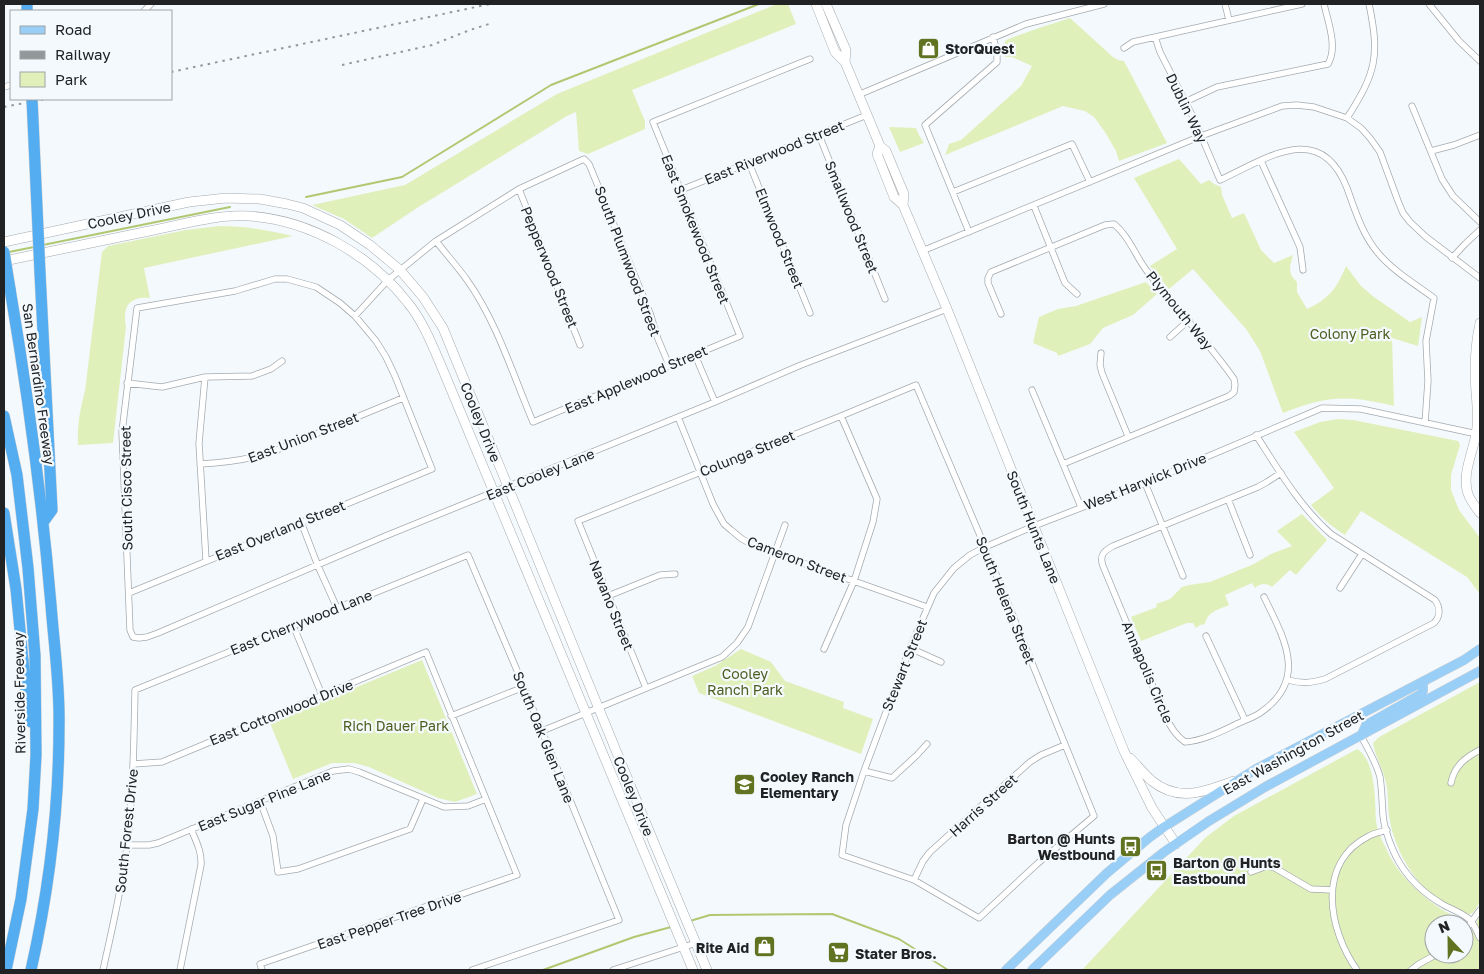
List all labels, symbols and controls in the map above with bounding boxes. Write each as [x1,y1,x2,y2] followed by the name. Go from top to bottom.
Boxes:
[10,10,172,100] legend
[55,20,92,38] text: Road
[917,36,941,60] shop icon: StorQuest
[945,40,1015,57] place label: StorQuest
[55,45,111,63] text: Railway
[55,70,88,88] text: Park
[1163,70,1211,146] street label: Dublin Way
[702,116,846,188] street label: East Riverwood Street
[658,152,734,306] street label: East Smokewood Street
[822,158,882,276] street label: Smallwood Street
[591,184,665,338] street label: South Plumwood Street
[752,185,808,291] street label: Elmwood Street
[86,198,172,232] street label: Cooley Drive
[518,204,582,330] street label: Pepperwood Street
[1143,267,1217,353] street label: Plymouth Way
[19,302,59,466] street label: San Bernardino Freeway
[1310,325,1390,342] park label: Colony Park
[562,341,710,417] street label: East Applewood Street
[457,380,505,464] street label: Cooley Drive
[245,408,361,466] street label: East Union Street
[116,425,136,551] street label: South Cisco Street
[697,426,797,480] street label: Colunga Street
[483,444,597,504] street label: East Cooley Lane
[1081,449,1209,513] street label: West Harwick Drive
[1004,468,1064,586] street label: South Hunts Lane
[212,496,348,564] street label: East Overland Street
[745,532,849,586] street label: Cameron Street
[973,534,1039,666] street label: South Helena Street
[586,558,638,652] street label: Navano Street
[228,586,374,658] street label: East Cherrywood Lane
[878,617,930,713] street label: Stewart Street
[1119,618,1177,726] street label: Annapolis Circle
[9,632,29,754] street label: Riverside Freeway
[707,665,783,698] park label: Cooley Ranch Park
[510,669,578,805] street label: South Oak Glen Lane
[207,675,355,749] street label: East Cottonwood Drive
[1220,706,1366,798] street label: East Washington Street
[343,717,449,734] park label: Rich Dauer Park
[610,754,658,838] street label: Cooley Drive
[195,766,333,834] street label: East Sugar Pine Lane
[111,768,141,894] street label: South Forest Drive
[760,768,854,801] place label: Cooley Ranch Elementary
[946,770,1020,840] street label: Harris Street
[732,772,756,796] school or university icon: Cooley Ranch Elementary
[1007,830,1115,863] place label: Barton @ Hunts Westbound
[1119,834,1143,858] bus stop icon: Barton @ Hunts Westbound
[1173,854,1281,887] place label: Barton @ Hunts Eastbound
[1145,858,1169,882] bus stop icon: Barton @ Hunts Eastbound
[315,887,463,953] street label: East Pepper Tree Drive
[1424,914,1474,964] north arrow
[1436,917,1452,936] text: N
[753,935,777,959] shop icon: Rite Aid
[696,939,749,956] place label: Rite Aid
[827,941,851,965] supermarket icon: Stater Bros.
[855,945,937,962] place label: Stater Bros.

